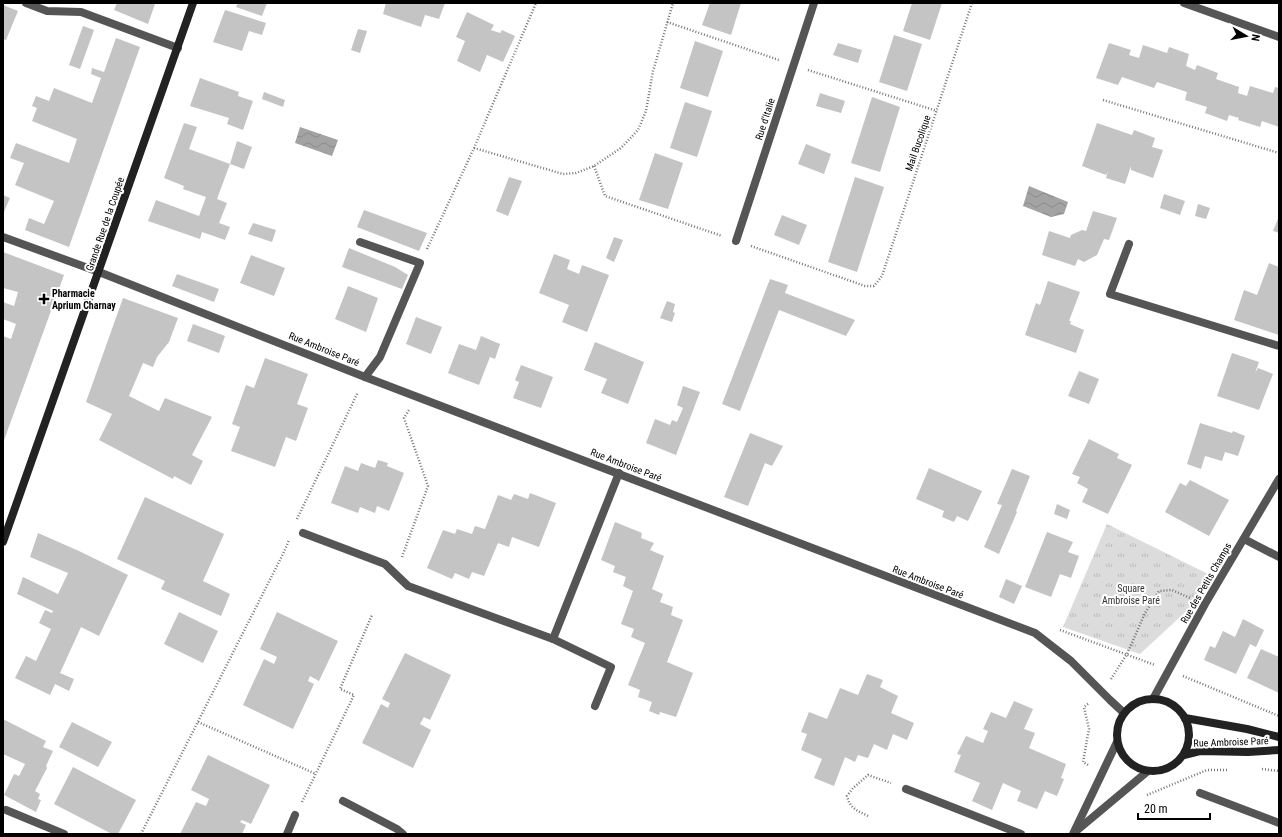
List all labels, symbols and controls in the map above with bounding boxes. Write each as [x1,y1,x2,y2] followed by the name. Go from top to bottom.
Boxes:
[1226,16,1266,56] north arrow
[1248,33,1262,42] text: N
[753,96,777,141] street label: Rue d'Italie
[903,113,933,172] street label: Mail Bucolique
[84,175,126,272] street label: Grande Rue de la Coupée
[52,288,116,311] place label: Pharmacie Aprium Charnay
[39,294,49,304] marker: Pharmacie Aprium Charnay
[287,330,361,368] street label: Rue Ambroise Paré
[589,446,663,484] street label: Rue Ambroise Paré
[1178,540,1234,625] street label: Rue des Petits Champs
[891,563,965,601] street label: Rue Ambroise Paré
[1102,583,1160,606] park label: Square Ambroise Paré
[1193,735,1269,749] street label: Rue Ambroise Paré
[1138,795,1210,821] scale bar
[1144,802,1168,816] text: 20 m

